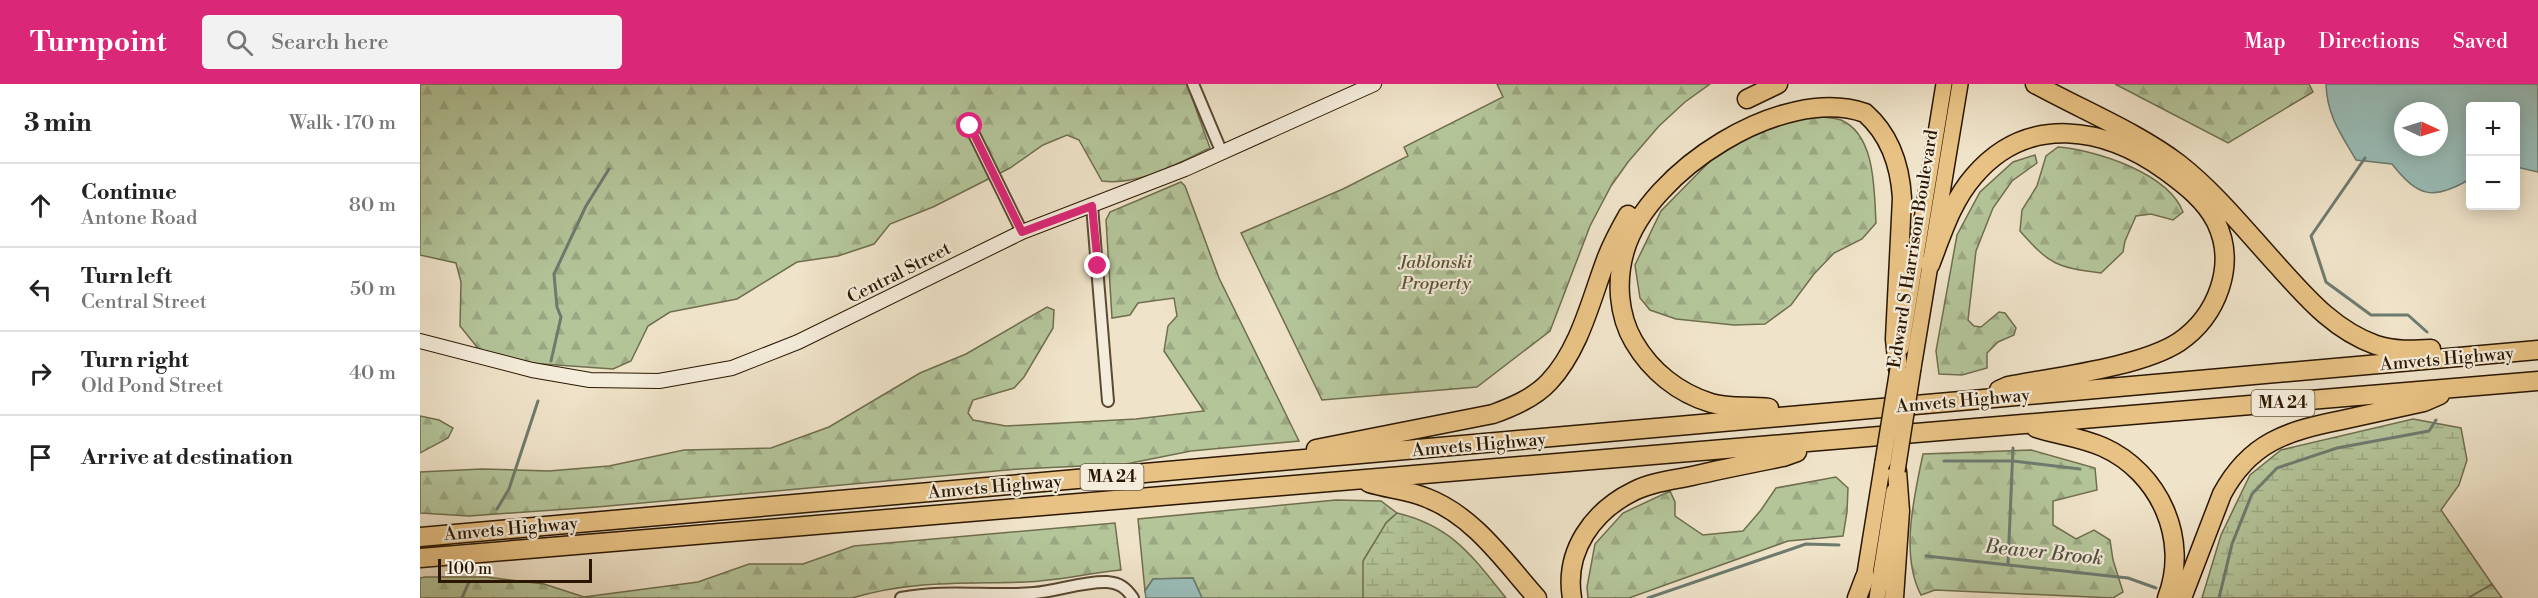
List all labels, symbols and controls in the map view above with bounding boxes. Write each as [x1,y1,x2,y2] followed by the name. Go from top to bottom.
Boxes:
[202,15,622,69] search box
[30,25,166,60] text: Turnpoint
[223,26,256,59] icon: search
[271,29,389,56] text: Search here
[2244,29,2286,55] text: Map
[2319,29,2420,55] text: Directions
[2453,29,2508,55] text: Saved
[2394,102,2448,156] north arrow
[2466,102,2520,210] map controls
[2466,102,2520,156] button: +
[24,107,92,139] text: 3 min
[289,111,396,136] text: Walk · 170 m
[956,112,982,138] route start
[1883,127,1943,370] street label: Edward S Harrison Boulevard
[2466,156,2520,210] button: −
[81,179,177,206] text: Continue
[24,189,57,222] icon: ahead
[349,193,396,218] text: 80 m
[81,206,197,231] text: Antone Road
[843,237,955,309] street label: Central Street
[1398,251,1473,295] park label: Jablonski Property
[1084,252,1110,278] route end
[81,263,172,290] text: Turn left
[24,273,57,306] icon: left
[350,277,396,302] text: 50 m
[81,290,207,315] text: Central Street
[2378,342,2515,376] street label: Amvets Highway
[81,347,189,374] text: Turn right
[24,357,57,390] icon: right
[349,361,396,386] text: 40 m
[81,374,223,399] text: Old Pond Street
[1894,384,2031,418] street label: Amvets Highway
[2252,390,2314,416] road number: MA 24
[1410,428,1547,462] street label: Amvets Highway
[24,441,57,474] icon: arrive
[81,444,293,471] text: Arrive at destination
[1080,464,1144,490] road number: MA 24
[926,470,1063,504] street label: Amvets Highway
[442,512,579,546] street label: Amvets Highway
[1983,534,2104,572] water label: Beaver Brook
[438,556,592,584] scale bar
[447,559,492,579] text: 100 m

